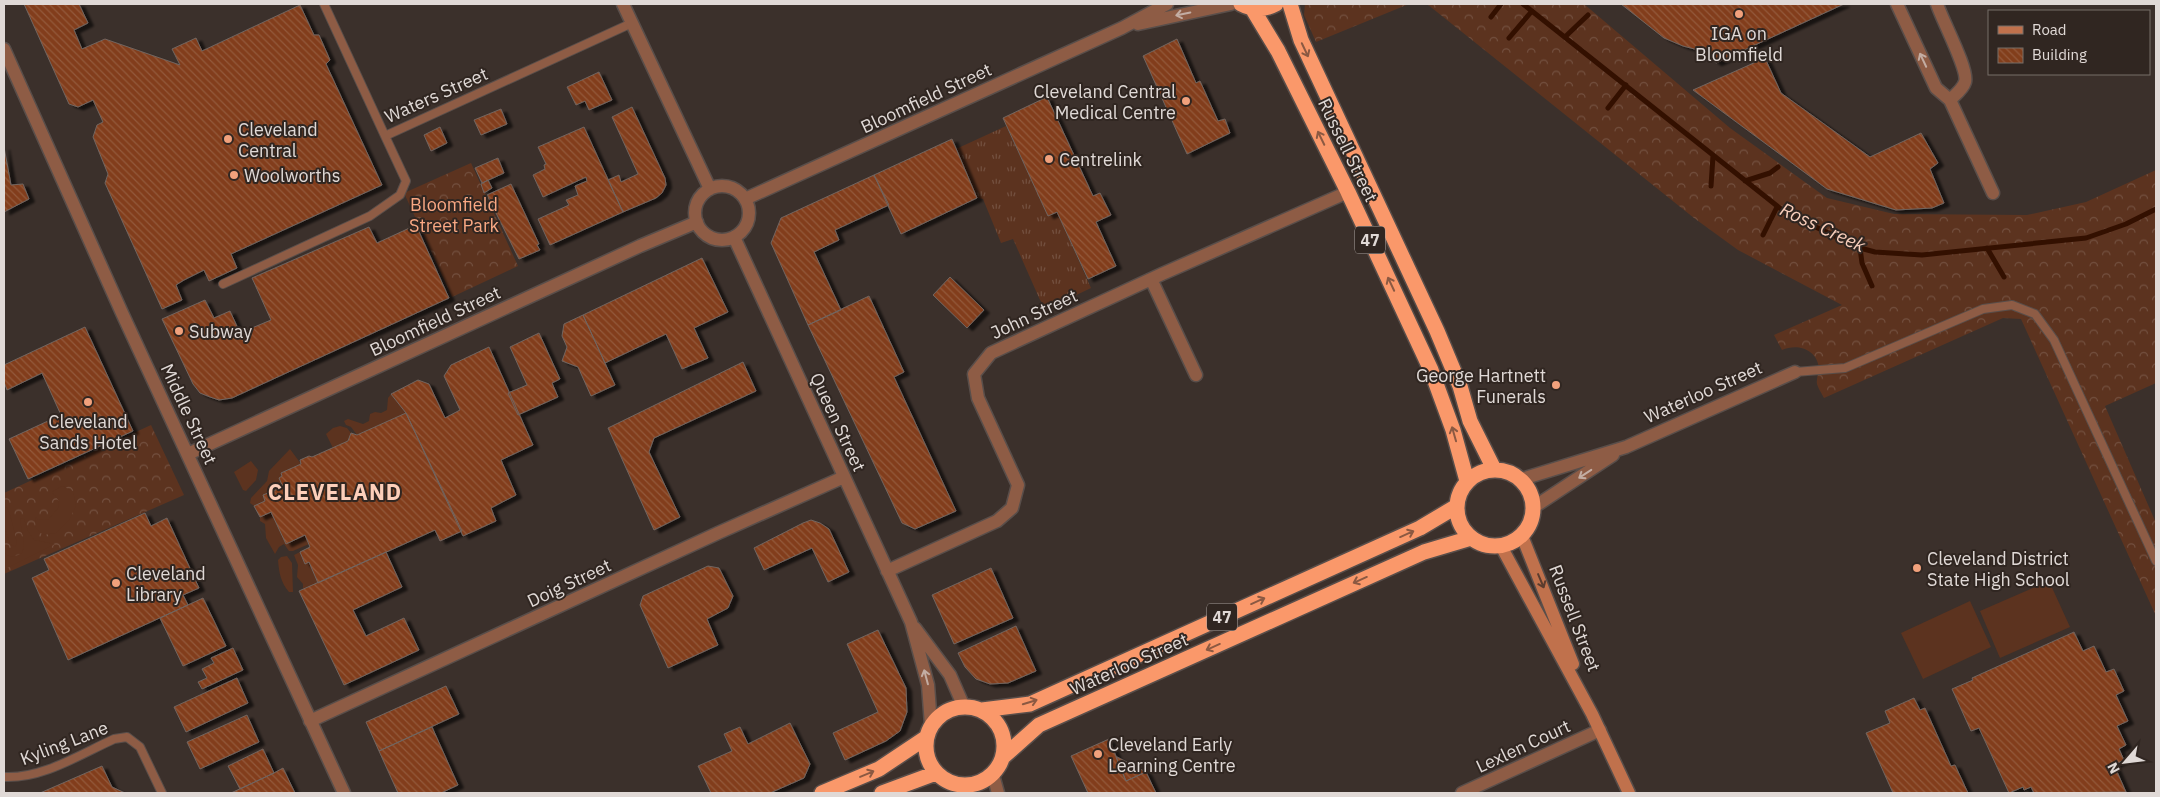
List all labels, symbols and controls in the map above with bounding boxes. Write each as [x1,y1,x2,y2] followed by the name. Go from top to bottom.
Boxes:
[1733,8,1745,20] marker: IGA on Bloomfield
[1176,10,1192,19] one-way arrow
[1988,10,2150,75] legend
[2032,20,2067,39] text: Road
[1695,22,1783,66] place label: IGA on Bloomfield
[1301,42,1311,57] one-way arrow
[2032,45,2087,64] text: Building
[1918,53,1928,68] one-way arrow
[857,58,995,138] street label: Bloomfield Street
[381,62,491,128] street label: Waters Street
[1034,80,1176,124] place label: Cleveland Central Medical Centre
[1313,94,1383,206] street label: Russell Street
[1180,95,1192,107] marker: Cleveland Central Medical Centre
[238,118,318,162] place label: Cleveland Central
[1316,131,1325,146] one-way arrow
[222,133,234,145] marker: Cleveland Central
[1059,148,1143,171] place label: Centrelink
[1043,153,1055,165] marker: Centrelink
[244,164,341,187] place label: Woolworths
[228,169,240,181] marker: Woolworths
[409,193,500,237] park label: Bloomfield Street Park
[1776,197,1871,258] water label: Ross Creek
[1355,226,1385,254] road number: 47
[1386,277,1395,292] one-way arrow
[366,281,504,361] street label: Bloomfield Street
[987,284,1081,344] street label: John Street
[189,320,252,343] place label: Subway
[173,325,185,337] marker: Subway
[1640,356,1766,428] street label: Waterloo Street
[156,360,222,468] street label: Middle Street
[1416,364,1546,408] place label: George Hartnett Funerals
[805,369,871,475] street label: Queen Street
[1550,379,1562,391] marker: George Hartnett Funerals
[82,396,94,408] marker: Cleveland Sands Hotel
[39,410,137,454] place label: Cleveland Sands Hotel
[1449,426,1459,442] one-way arrow
[1578,469,1592,479] one-way arrow
[268,477,402,506] district label: CLEVELAND
[1399,528,1414,538] one-way arrow
[1927,547,2070,591] place label: Cleveland District State High School
[523,554,615,612] street label: Doig Street
[1544,561,1606,675] street label: Russell Street
[126,562,206,606] place label: Cleveland Library
[1911,562,1923,574] marker: Cleveland District State High School
[1537,573,1546,588] one-way arrow
[1353,576,1368,586] one-way arrow
[110,577,122,589] marker: Cleveland Library
[1250,595,1265,605] one-way arrow
[1207,604,1237,630] road number: 47
[1066,628,1192,700] street label: Waterloo Street
[1206,642,1221,652] one-way arrow
[921,669,930,685] one-way arrow
[1022,697,1038,707] one-way arrow
[1472,714,1574,778] street label: Lexlen Court
[17,716,111,770] street label: Kyling Lane
[1108,733,1236,777] place label: Cleveland Early Learning Centre
[2100,737,2150,787] north arrow
[1092,748,1104,760] marker: Cleveland Early Learning Centre
[2103,759,2124,777] text: N
[859,769,874,779] one-way arrow

